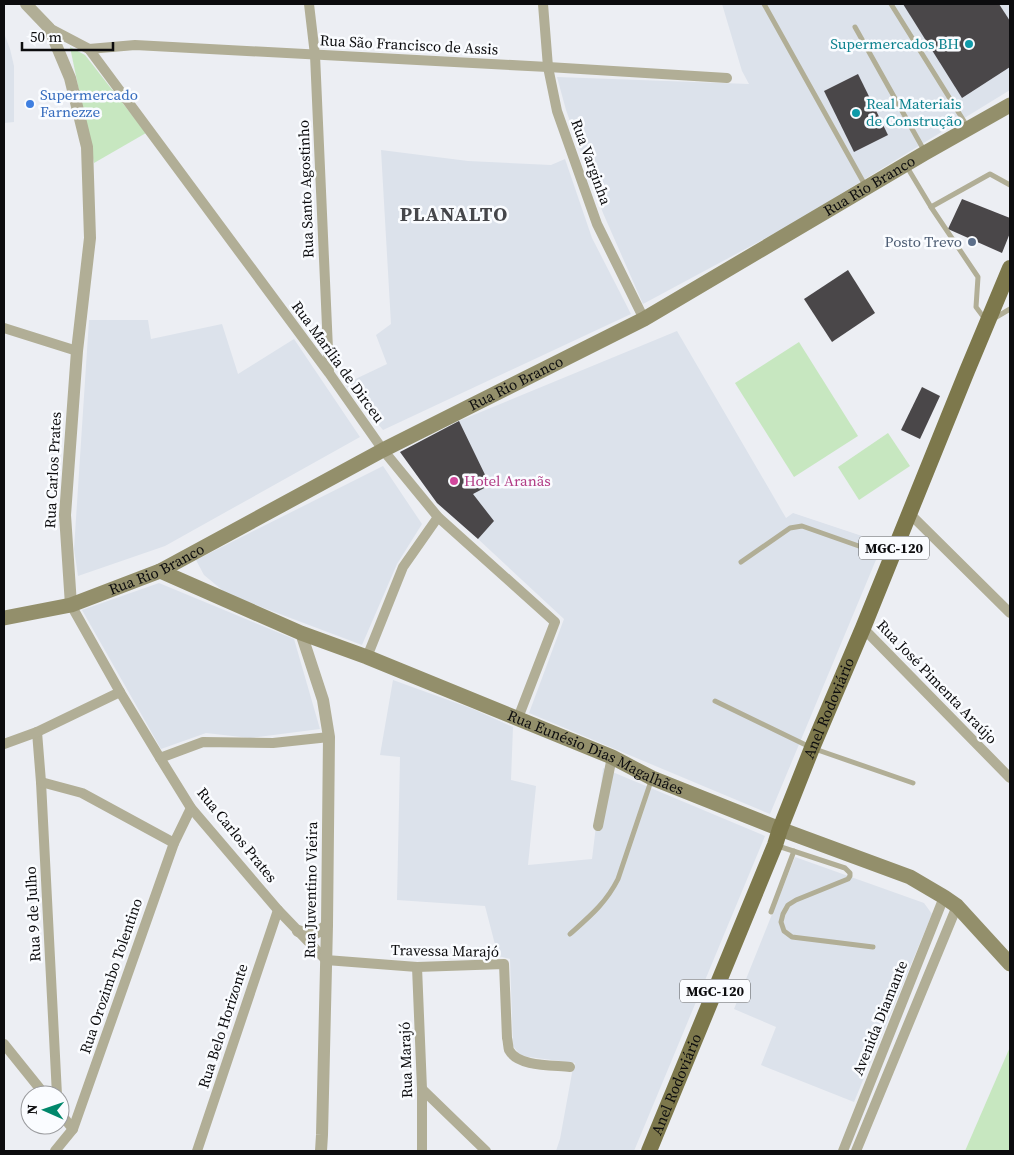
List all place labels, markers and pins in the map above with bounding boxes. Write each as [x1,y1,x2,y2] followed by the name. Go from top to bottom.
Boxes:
[830,33,959,54] place label: Supermercados BH
[963,38,975,50] marker: Supermercados BH
[40,84,138,122] place label: Supermercado Farnezze
[866,93,962,131] place label: Real Materiais de Construção
[24,98,36,110] marker: Supermercado Farnezze
[850,107,862,119] marker: Real Materiais de Construção
[885,231,962,252] place label: Posto Trevo
[966,236,978,248] marker: Posto Trevo
[464,470,551,491] place label: Hotel Aranãs
[448,475,460,487] marker: Hotel Aranãs

